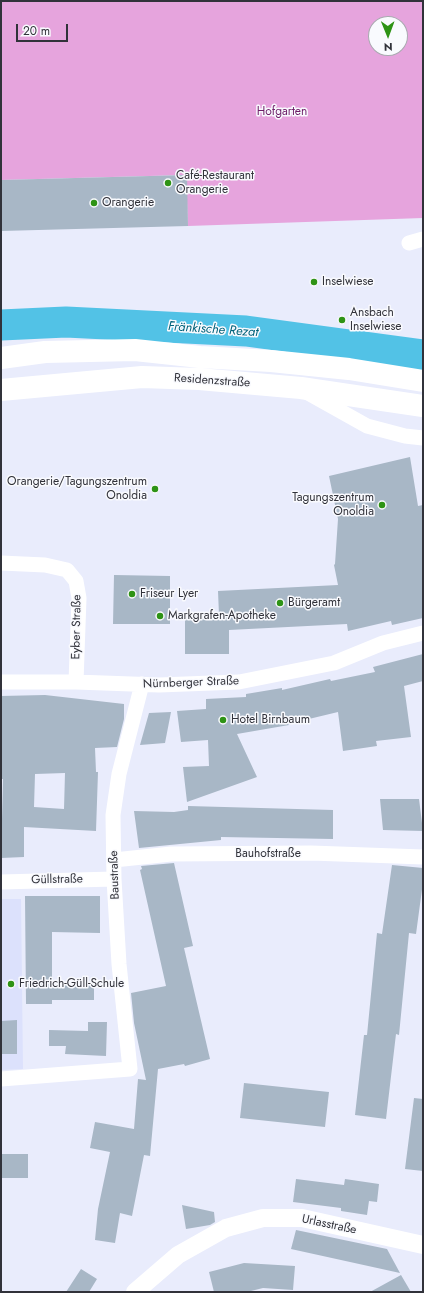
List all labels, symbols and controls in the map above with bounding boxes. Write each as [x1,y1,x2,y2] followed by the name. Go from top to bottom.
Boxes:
[18,16,70,42] scale bar
[368,16,408,56] north arrow
[23,22,50,40] text: 20 m
[384,39,393,55] text: N
[257,105,307,119] park label: Hofgarten
[176,169,254,197] place label: Café-Restaurant Orangerie
[163,178,173,188] marker: Café-Restaurant Orangerie
[102,196,154,210] place label: Orangerie
[89,198,99,208] marker: Orangerie
[322,275,373,289] place label: Inselwiese
[309,277,319,287] marker: Inselwiese
[350,306,401,334] place label: Ansbach Inselwiese
[337,315,347,325] marker: Ansbach Inselwiese
[167,319,259,341] water label: Fränkische Rezat
[173,371,251,391] street label: Residenzstraße
[7,475,147,503] place label: Orangerie/Tagungszentrum Onoldia
[150,484,160,494] marker: Orangerie/Tagungszentrum Onoldia
[292,491,374,519] place label: Tagungszentrum Onoldia
[377,500,387,510] marker: Tagungszentrum Onoldia
[140,587,198,601] place label: Friseur Lyer
[127,589,137,599] marker: Friseur Lyer
[69,594,85,660] street label: Eyber Straße
[288,596,340,610] place label: Bürgeramt
[275,598,285,608] marker: Bürgeramt
[168,609,276,623] place label: Markgrafen-Apotheke
[155,611,165,621] marker: Markgrafen-Apotheke
[143,674,239,692] street label: Nürnberger Straße
[231,713,310,727] place label: Hotel Birnbaum
[218,715,228,725] marker: Hotel Birnbaum
[235,847,301,861] street label: Bauhofstraße
[107,850,123,900] street label: Baustraße
[31,872,83,888] street label: Güllstraße
[19,977,124,991] place label: Friedrich-Güll-Schule
[6,979,16,989] marker: Friedrich-Güll-Schule
[300,1212,358,1238] street label: Urlasstraße

